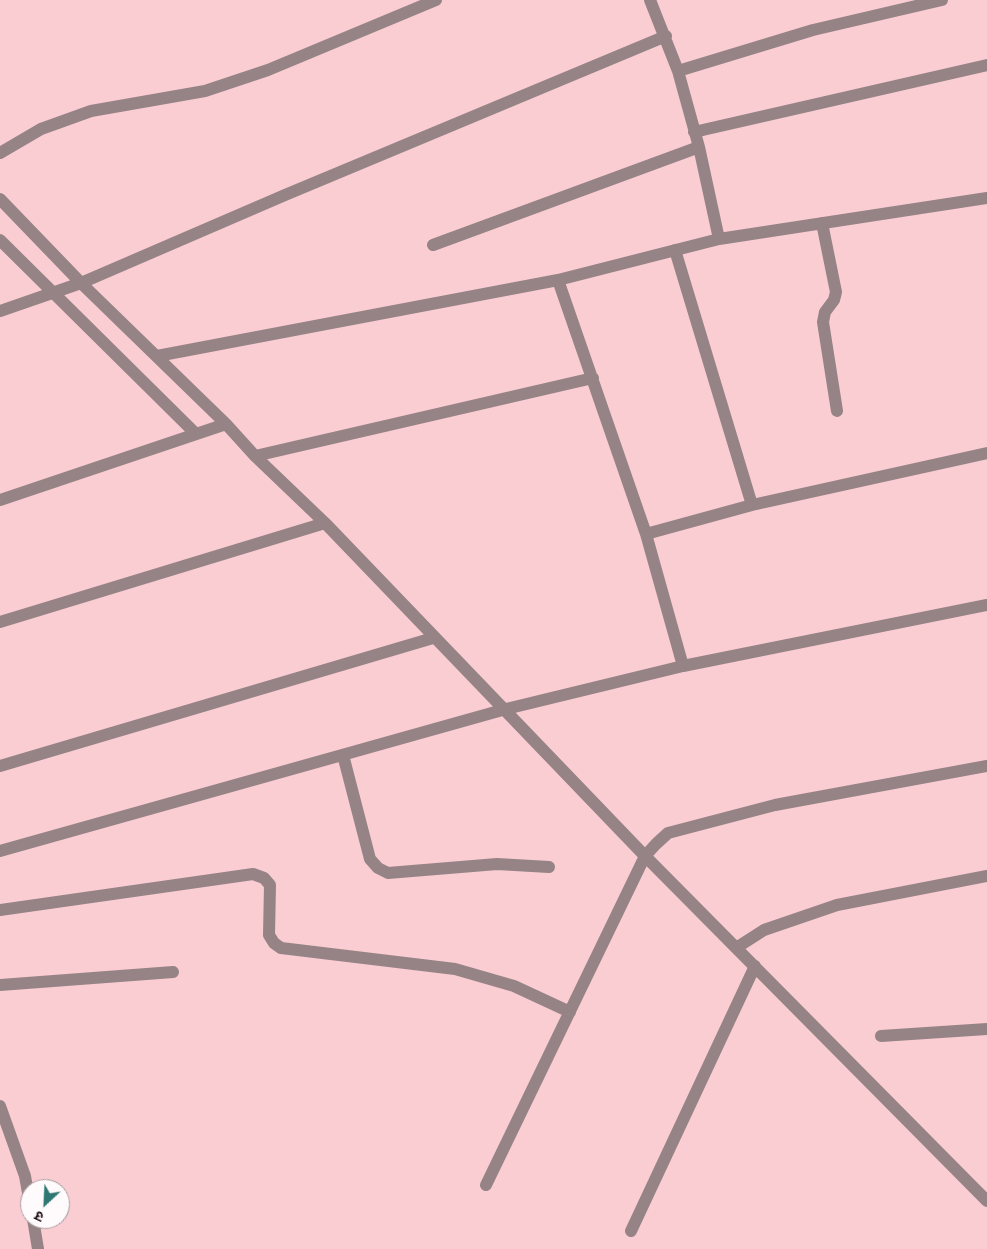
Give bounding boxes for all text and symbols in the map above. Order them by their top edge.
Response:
north arrow [20,1179,70,1229]
text: उ [32,1207,47,1227]

